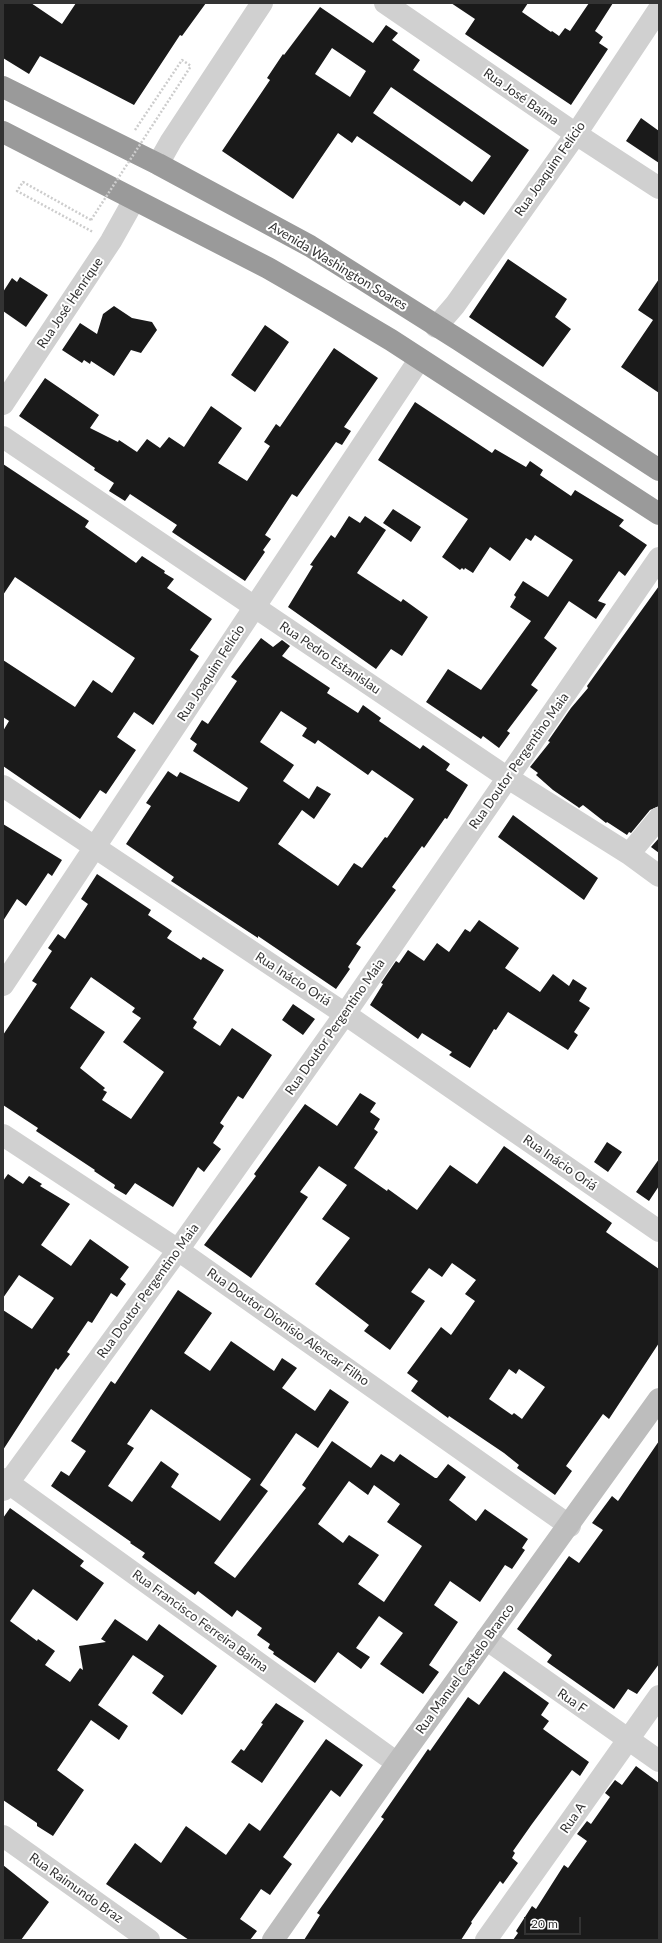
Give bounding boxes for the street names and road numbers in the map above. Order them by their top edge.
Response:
street label: Rua José Baíma [480,65,562,129]
street label: Rua Joaquim Felício [511,119,589,219]
street label: Avenida Washington Soares [266,218,410,314]
street label: Rua José Henrique [34,255,106,351]
street label: Rua Pedro Estanislau [276,618,384,698]
street label: Rua Joaquim Felício [174,622,248,724]
street label: Rua Doutor Pergentino Maia [466,690,572,832]
street label: Rua Inácio Oriá [252,949,334,1009]
street label: Rua Doutor Pergentino Maia [282,956,388,1098]
street label: Rua Inácio Oriá [520,1132,600,1194]
street label: Rua Doutor Pergentino Maia [94,1221,202,1361]
street label: Rua Doutor Dionísio Alencar Filho [204,1265,372,1389]
street label: Rua Francisco Ferreira Baima [129,1566,271,1676]
street label: Rua Manuel Castelo Branco [413,1601,517,1737]
street label: Rua F [554,1685,590,1717]
street label: Rua A [557,1800,589,1836]
street label: Rua Raimundo Braz [26,1850,126,1926]

